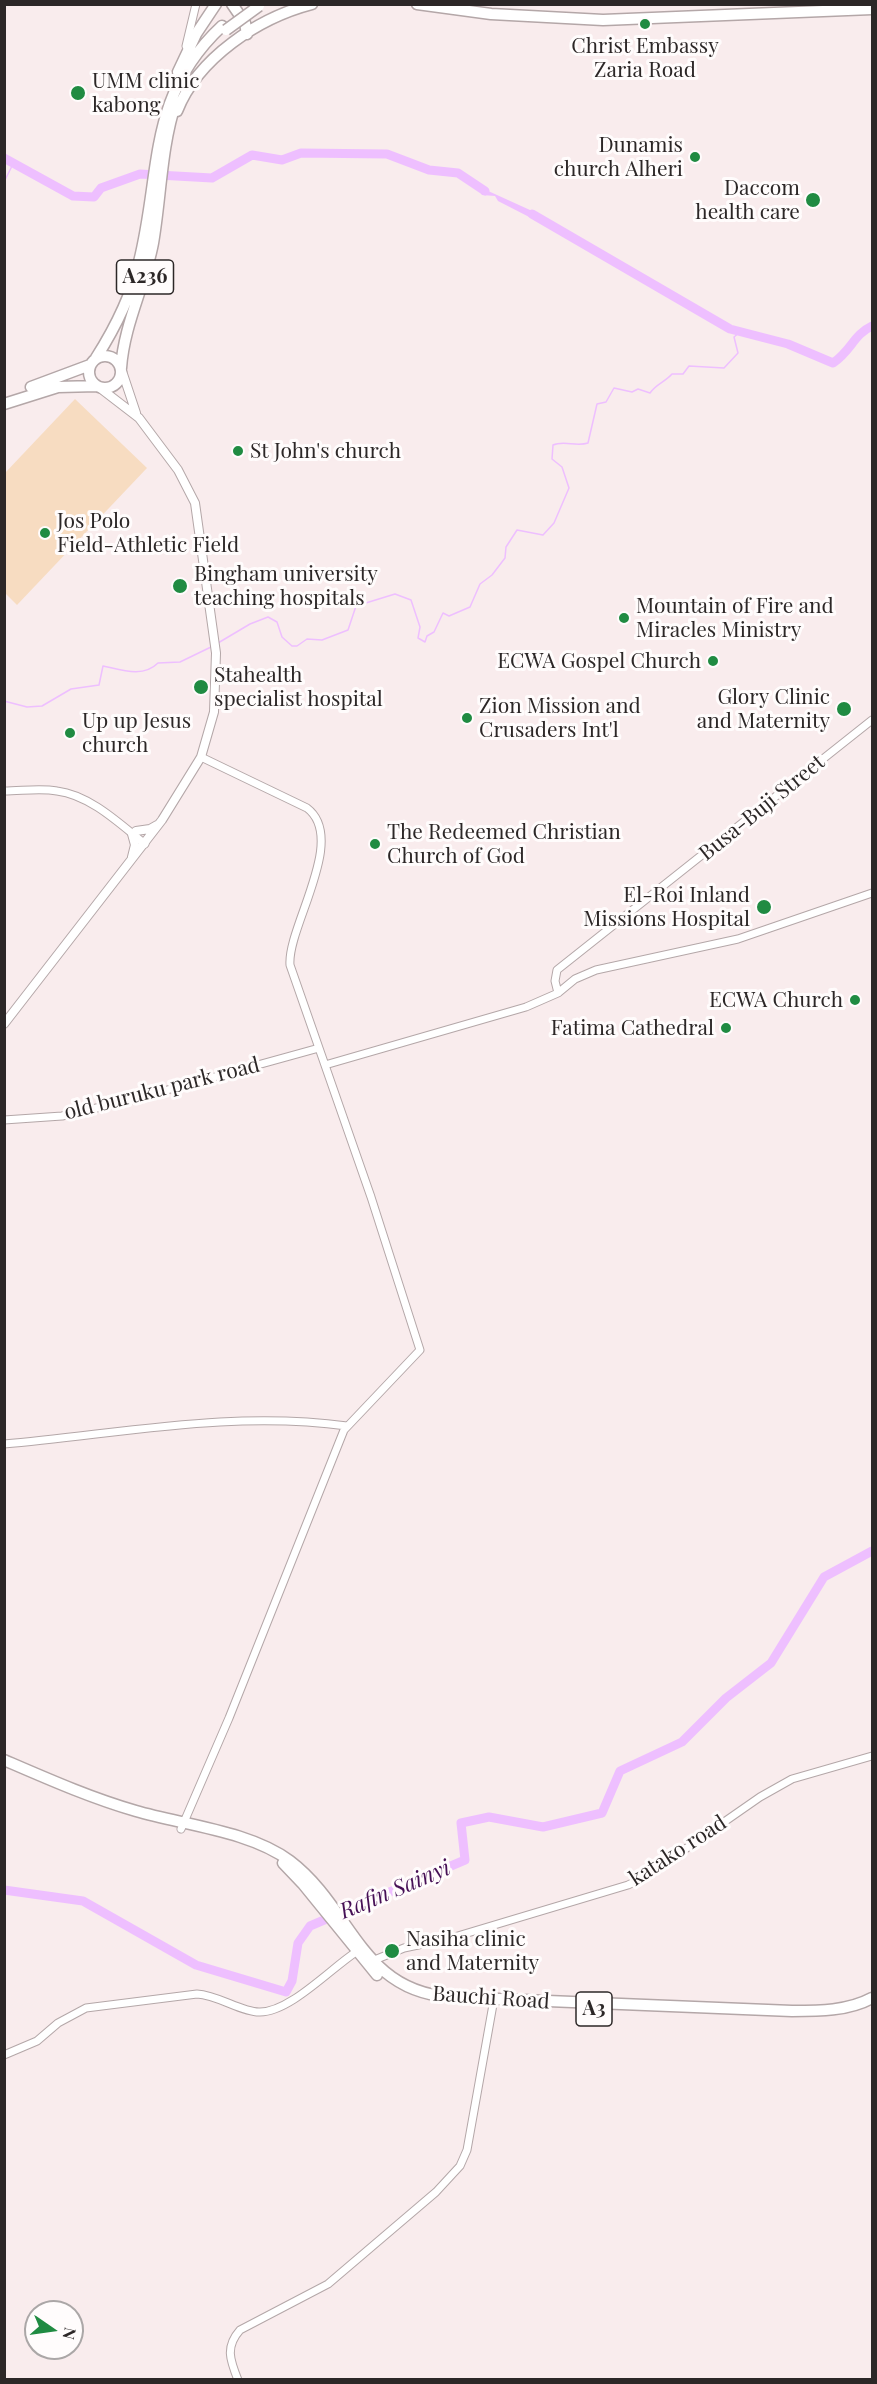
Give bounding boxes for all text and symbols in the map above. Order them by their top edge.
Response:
marker: Christ Embassy Zaria Road [638,17,652,31]
place label: Christ Embassy Zaria Road [571,33,719,83]
place label: UMM clinic kabong [92,68,199,118]
marker: UMM clinic kabong [69,84,87,102]
place label: Dunamis church Alheri [554,132,683,182]
marker: Dunamis church Alheri [688,150,702,164]
place label: Daccom health care [695,175,800,225]
marker: Daccom health care [804,191,822,209]
road number: A236 [116,260,174,294]
place label: St John's church [250,438,401,464]
marker: St John's church [231,444,245,458]
place label: Jos Polo Field-Athletic Field [57,508,239,558]
marker: Jos Polo Field-Athletic Field [38,526,52,540]
place label: Bingham university teaching hospitals [194,561,378,611]
marker: Bingham university teaching hospitals [171,577,189,595]
place label: Mountain of Fire and Miracles Ministry [636,593,834,643]
marker: Mountain of Fire and Miracles Ministry [617,611,631,625]
place label: ECWA Gospel Church [497,648,701,674]
marker: ECWA Gospel Church [706,654,720,668]
place label: Stahealth specialist hospital [214,662,383,712]
marker: Stahealth specialist hospital [192,678,210,696]
place label: Glory Clinic and Maternity [697,684,830,734]
place label: Zion Mission and Crusaders Int'l [479,693,641,743]
marker: Glory Clinic and Maternity [835,700,853,718]
place label: Up up Jesus church [82,708,191,758]
marker: Zion Mission and Crusaders Int'l [460,711,474,725]
marker: Up up Jesus church [63,726,77,740]
street label: Busa-Buji Street [694,750,830,866]
place label: The Redeemed Christian Church of God [387,819,621,869]
marker: The Redeemed Christian Church of God [368,837,382,851]
place label: El-Roi Inland Missions Hospital [583,882,750,932]
marker: El-Roi Inland Missions Hospital [755,898,773,916]
place label: ECWA Church [709,987,843,1013]
marker: ECWA Church [848,993,862,1007]
place label: Fatima Cathedral [551,1015,714,1041]
marker: Fatima Cathedral [719,1021,733,1035]
street label: old buruku park road [62,1053,262,1125]
street label: katako road [625,1810,731,1892]
water label: Rafin Sainyi [336,1855,454,1925]
place label: Nasiha clinic and Maternity [406,1926,539,1976]
marker: Nasiha clinic and Maternity [383,1942,401,1960]
street label: Bauchi Road [432,1981,550,2015]
road number: A3 [576,1992,612,2026]
north arrow [24,2300,84,2360]
text: N [59,2326,82,2342]

